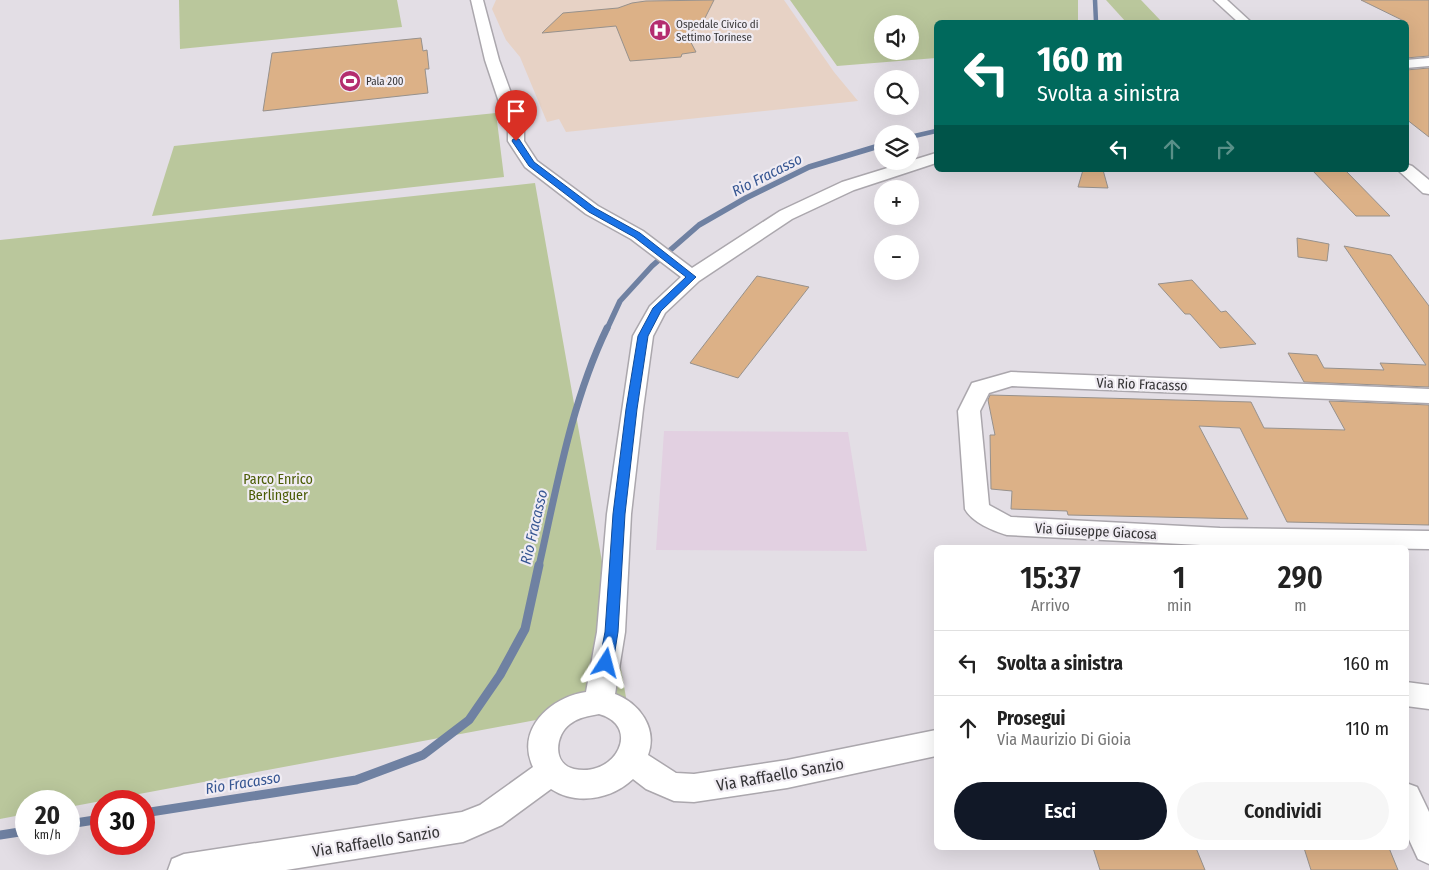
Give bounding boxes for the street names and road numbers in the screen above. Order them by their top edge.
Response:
street label: Via Rio Fracasso [1096,374,1188,395]
street label: Via Giuseppe Giacosa [1035,520,1157,543]
street label: Via Raffaello Sanzio [715,754,845,795]
street label: Via Raffaello Sanzio [311,822,441,861]

